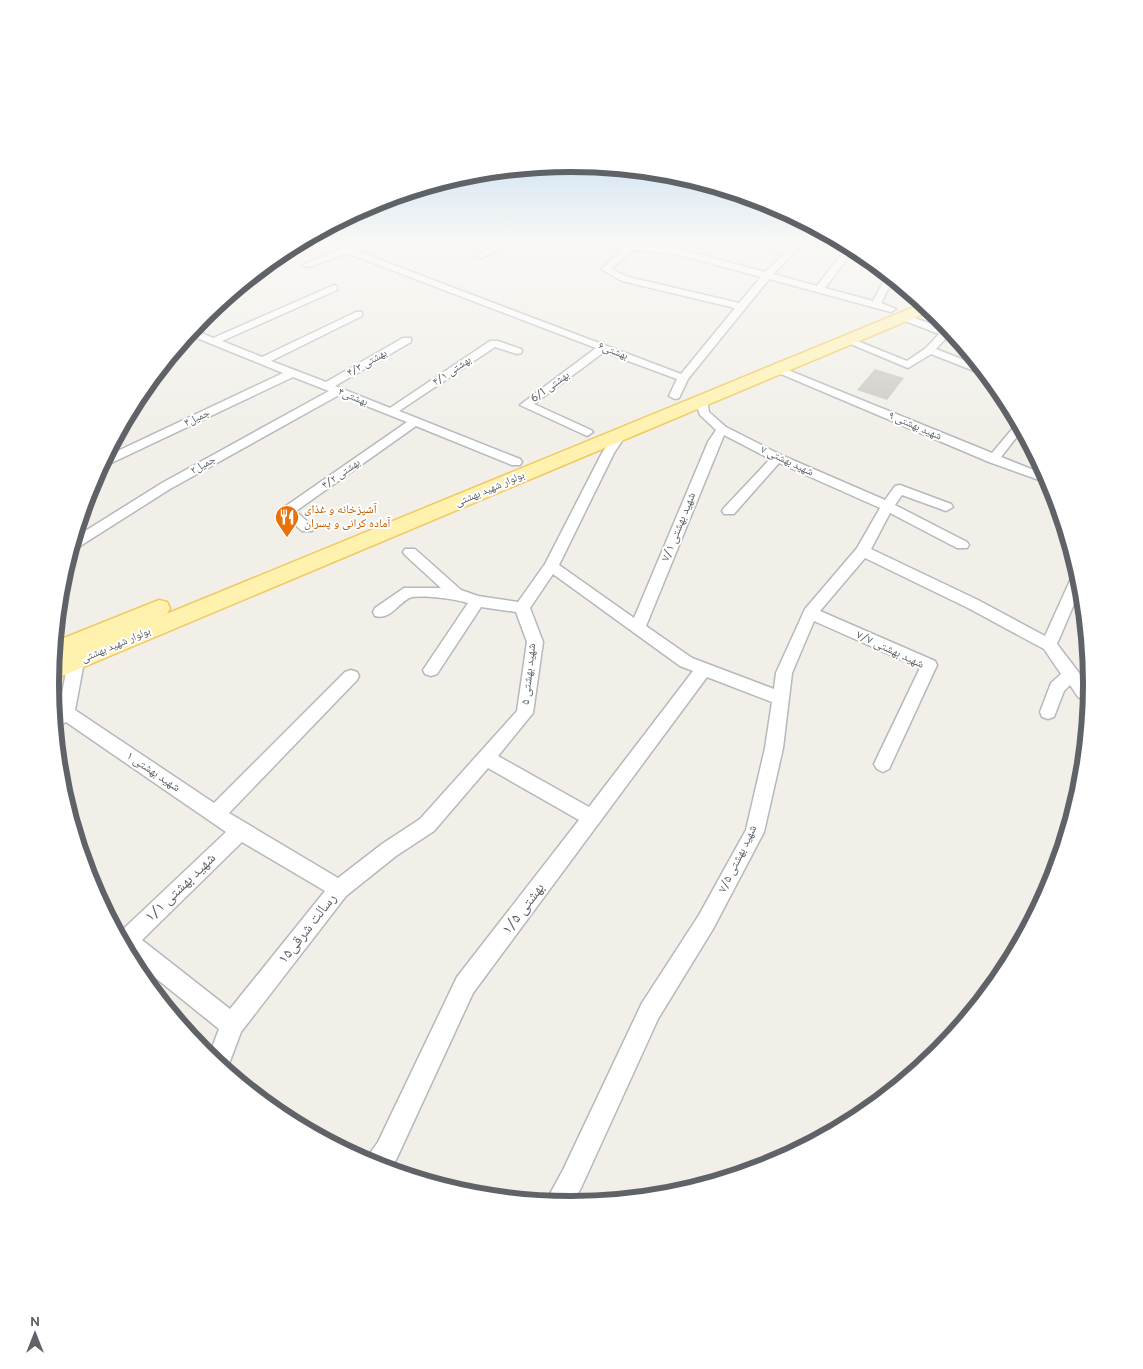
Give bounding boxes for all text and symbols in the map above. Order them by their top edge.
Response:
street label: بهشتی۶ [596,339,630,363]
street label: بهشتی ۴/۳ [344,346,390,380]
street label: بهشتی ۴/۱ [430,353,474,389]
street label: بهشتی 6/1 [528,368,572,406]
street label: بهشتی۴ [336,385,370,409]
street label: جمیل۴ [182,406,212,430]
street label: شهید بهشتی ۹ [886,408,944,444]
street label: شهید بهشتی ۷ [758,443,816,479]
street label: جمیل۲ [188,452,218,478]
street label: بهشتی ۴/۲ [319,456,363,492]
street label: بولوار شهید بهشتی [453,468,527,510]
street label: شهید بهشتی ۷/۱ [658,490,700,564]
place label: آشپزخانه و غذای آماده کرانی و پسران [304,502,391,532]
restaurant icon: آشپزخانه و غذای آماده کرانی و پسران [274,504,300,538]
street label: بولوار شهید بهشتی [79,624,153,666]
street label: شهید بهشتی ۷/۷ [853,627,927,673]
street label: شهید بهشتی ۵ [518,642,540,706]
street label: شهید بهشتی ۱ [123,748,183,796]
street label: شهید بهشتی ۷/۵ [715,823,761,895]
street label: شهید بهشتی ۱/۱ [142,849,221,927]
street label: بهشتی ۱/۵ [498,879,550,939]
street label: رسالت شرقی۱۵ [275,890,342,968]
north arrow [10,1309,60,1359]
text: N [30,1314,40,1331]

